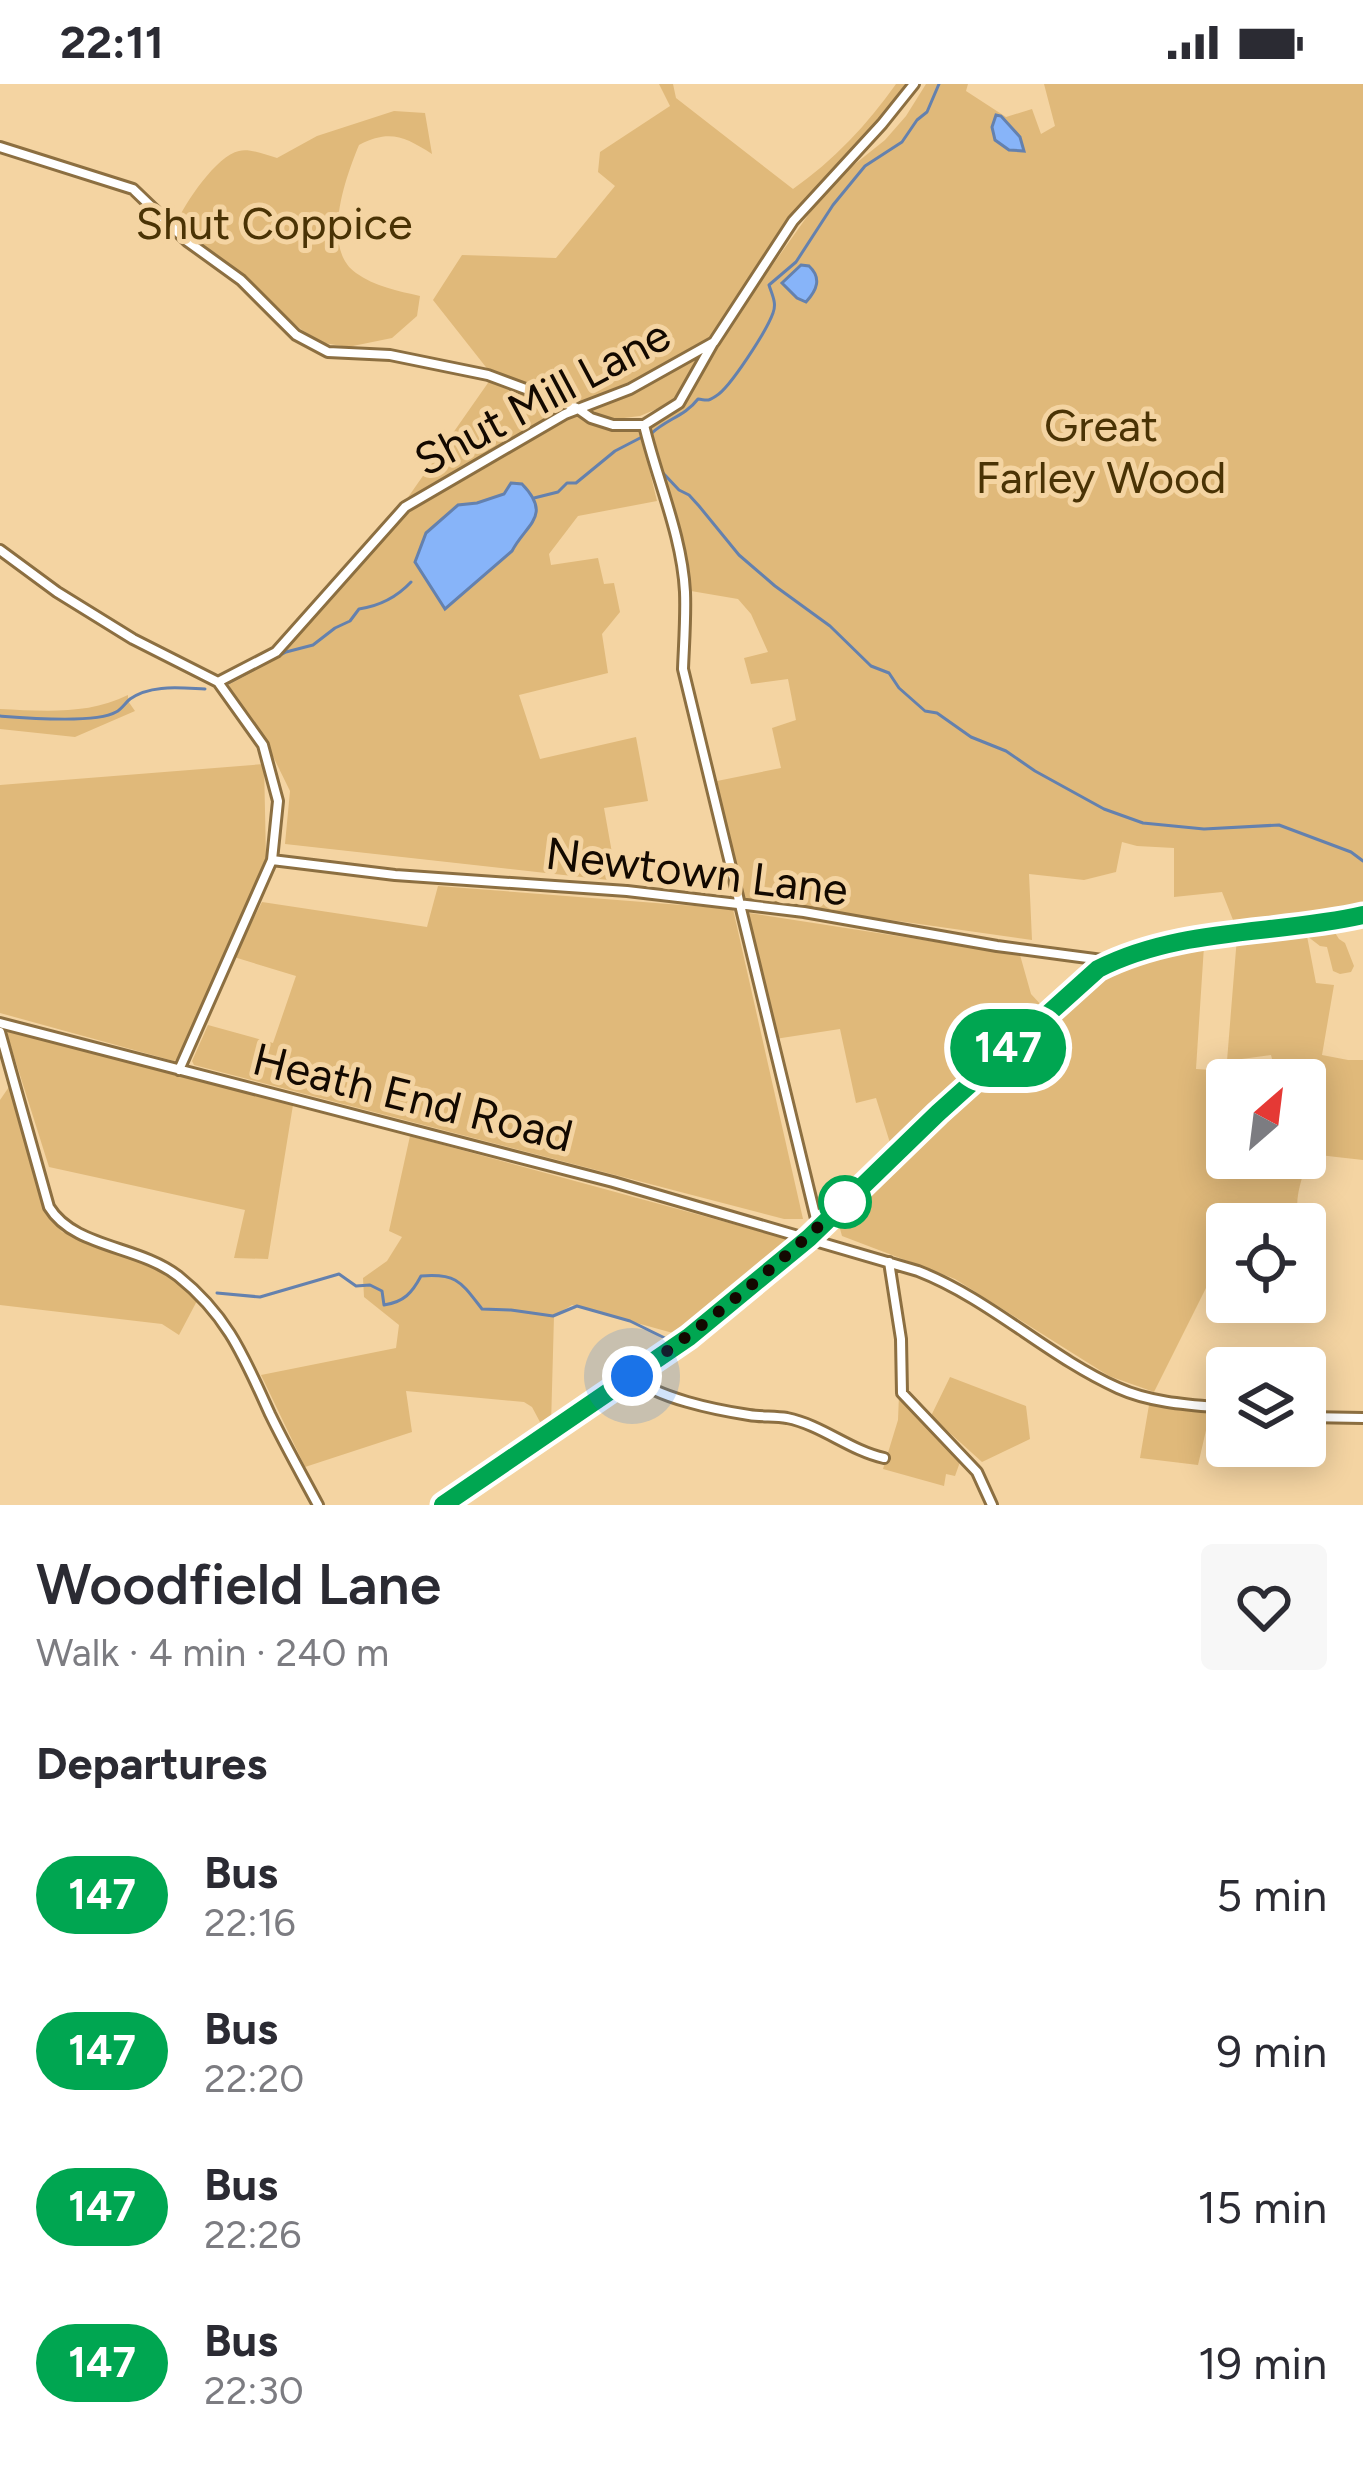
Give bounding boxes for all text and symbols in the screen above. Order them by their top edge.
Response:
text: 22:11 [60,15,164,69]
park label: Shut Coppice [135,196,413,250]
street label: Shut Mill Lane [405,307,679,487]
park label: Great Farley Wood [976,398,1226,504]
street label: Newtown Lane [543,826,851,916]
line badge: 147 [939,1009,1077,1087]
text: 147 [974,1022,1042,1073]
street label: Heath End Road [248,1031,578,1163]
north arrow [1206,1059,1326,1179]
map controls [1206,1059,1326,1467]
unlabelled marker [820,1177,870,1227]
button: locate [1206,1203,1326,1323]
your location [602,1346,662,1406]
button: layers [1206,1347,1326,1467]
button: heart [1201,1544,1327,1670]
text: Woodfield Lane [36,1550,441,1618]
text: Walk · 4 min · 240 m [36,1629,389,1676]
text: Departures [36,1736,267,1790]
text: Bus [204,1845,278,1899]
text: 5 min [1216,1868,1327,1922]
text: 147 [68,1869,136,1920]
text: 22:16 [204,1899,296,1946]
text: Bus [204,2001,278,2055]
text: 9 min [1217,2024,1327,2078]
text: 147 [68,2025,136,2076]
text: 22:20 [204,2055,304,2102]
text: Bus [204,2157,278,2211]
text: 15 min [1198,2180,1327,2234]
text: 147 [68,2181,136,2232]
text: 22:26 [204,2211,301,2258]
text: Bus [204,2313,278,2367]
text: 19 min [1198,2336,1327,2390]
text: 147 [68,2337,136,2388]
text: 22:30 [204,2367,304,2414]

